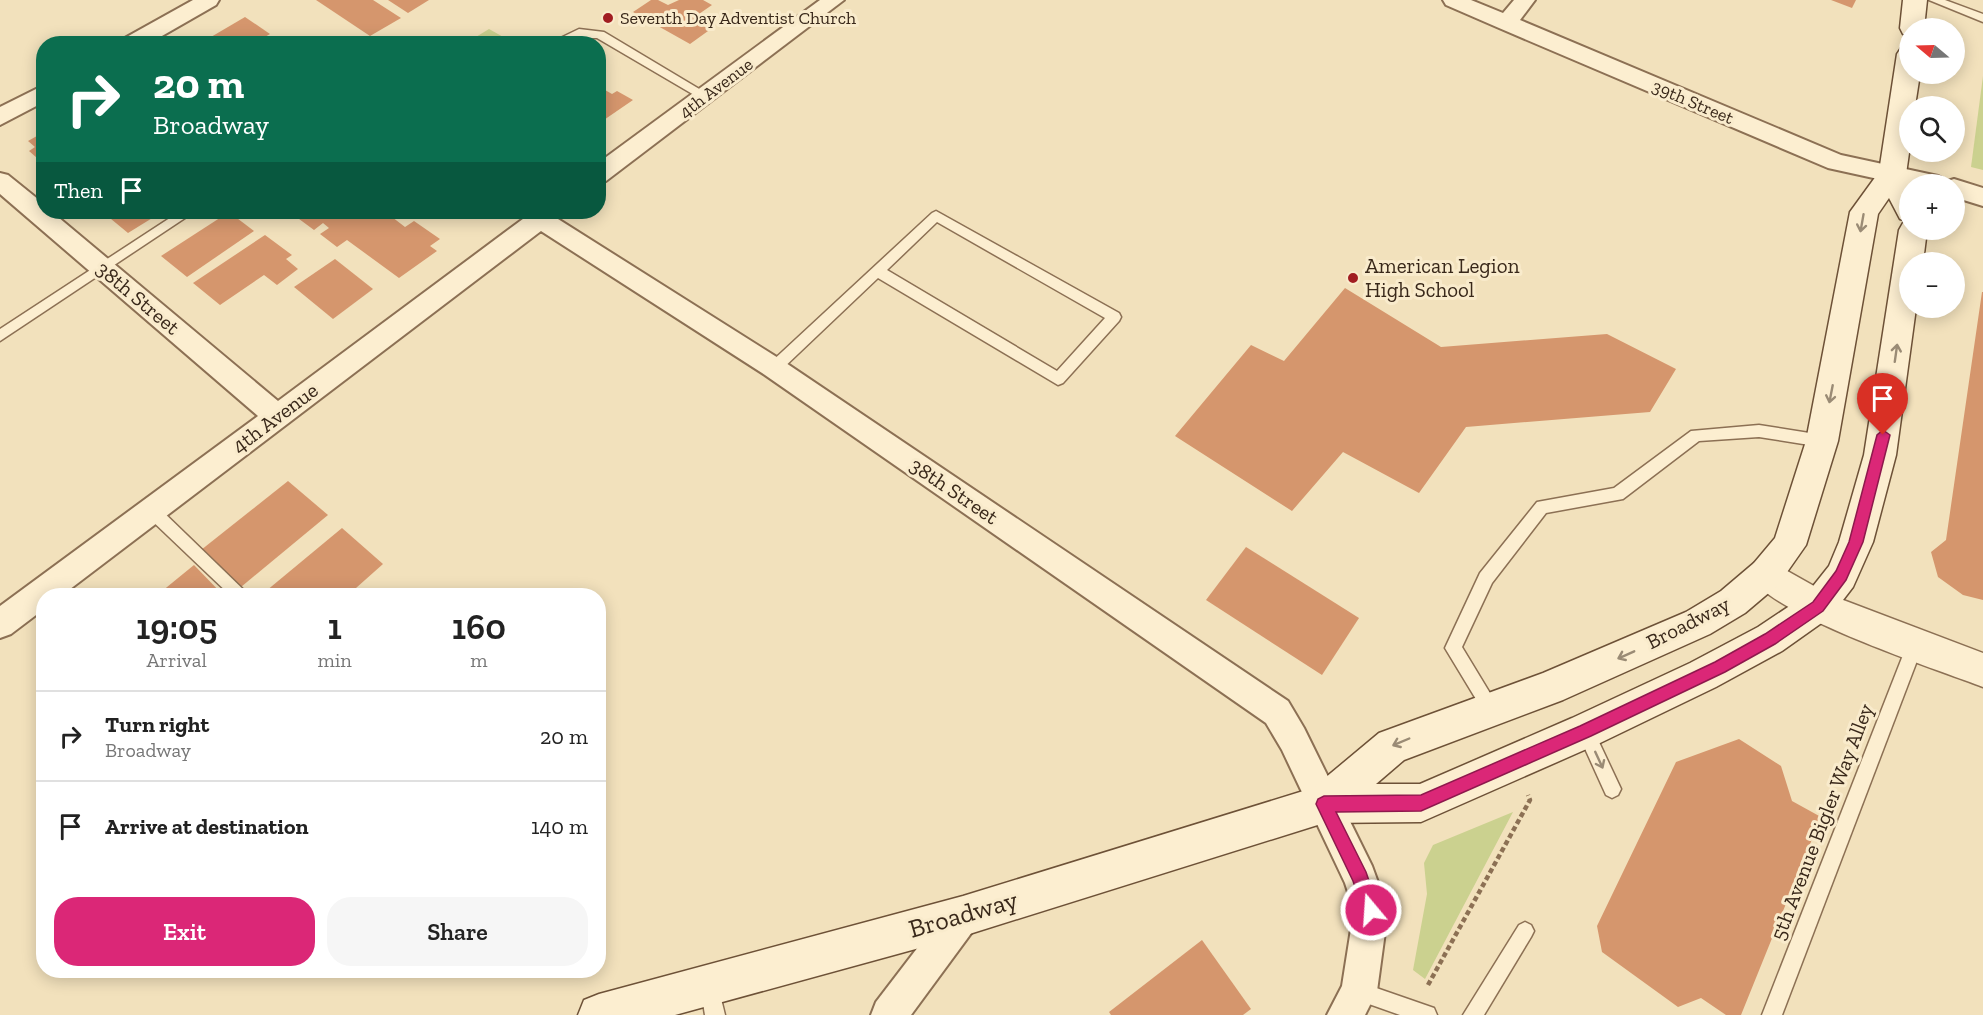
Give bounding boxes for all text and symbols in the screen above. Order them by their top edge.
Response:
place label: Seventh Day Adventist Church [620,7,856,29]
marker: Seventh Day Adventist Church [601,11,615,25]
north arrow [1899,18,1965,84]
map controls [1899,18,1965,318]
street label: 4th Avenue [675,53,757,123]
text: 20 m [153,58,244,109]
icon: right [54,60,132,138]
street label: 39th Street [1649,75,1737,129]
button: search [1899,96,1965,162]
text: Broadway [153,109,269,141]
icon: arrive [115,174,148,207]
button: + [1899,174,1965,240]
text: Then [54,177,103,204]
one-way arrow [1856,213,1867,232]
button: − [1899,252,1965,318]
place label: American Legion High School [1365,253,1519,302]
street label: 38th Street [92,256,185,340]
marker: American Legion High School [1346,271,1360,285]
one-way arrow [1891,344,1902,364]
pin [1857,373,1908,435]
street label: 4th Avenue [227,377,323,458]
icon: arrive [1866,382,1899,415]
one-way arrow [1825,384,1836,404]
street label: 38th Street [905,452,1003,529]
street label: Broadway [1642,591,1734,654]
text: 19:05 [136,605,217,648]
text: 1 [327,605,342,648]
text: 160 [452,605,506,648]
text: Arrival [147,648,207,672]
text: min [317,648,352,672]
text: m [470,648,488,672]
one-way arrow [1617,650,1635,661]
street label: 5th Avenue Bigler Way Alley [1765,700,1878,944]
text: Turn right [105,711,209,738]
icon: right [54,720,87,753]
text: 20 m [540,723,588,750]
one-way arrow [1392,737,1410,748]
text: Broadway [105,738,191,762]
one-way arrow [1593,751,1605,769]
icon: arrive [54,810,87,843]
text: Arrive at destination [105,813,308,840]
text: 140 m [531,813,588,840]
position arrow [1339,878,1403,942]
street label: Broadway [905,883,1022,945]
button: Exit [54,897,315,966]
button: Share [327,897,588,966]

